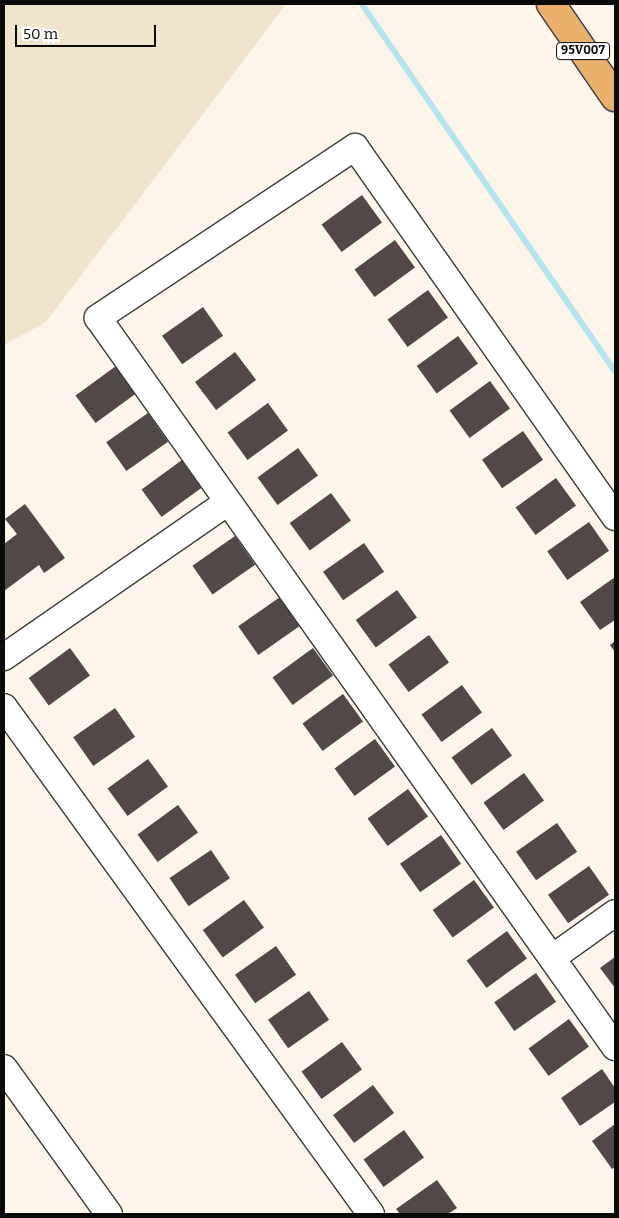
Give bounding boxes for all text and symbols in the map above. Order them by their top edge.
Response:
scale bar [18,15,159,47]
text: 50 m [23,25,58,43]
road number: 95V007 [556,41,610,60]

